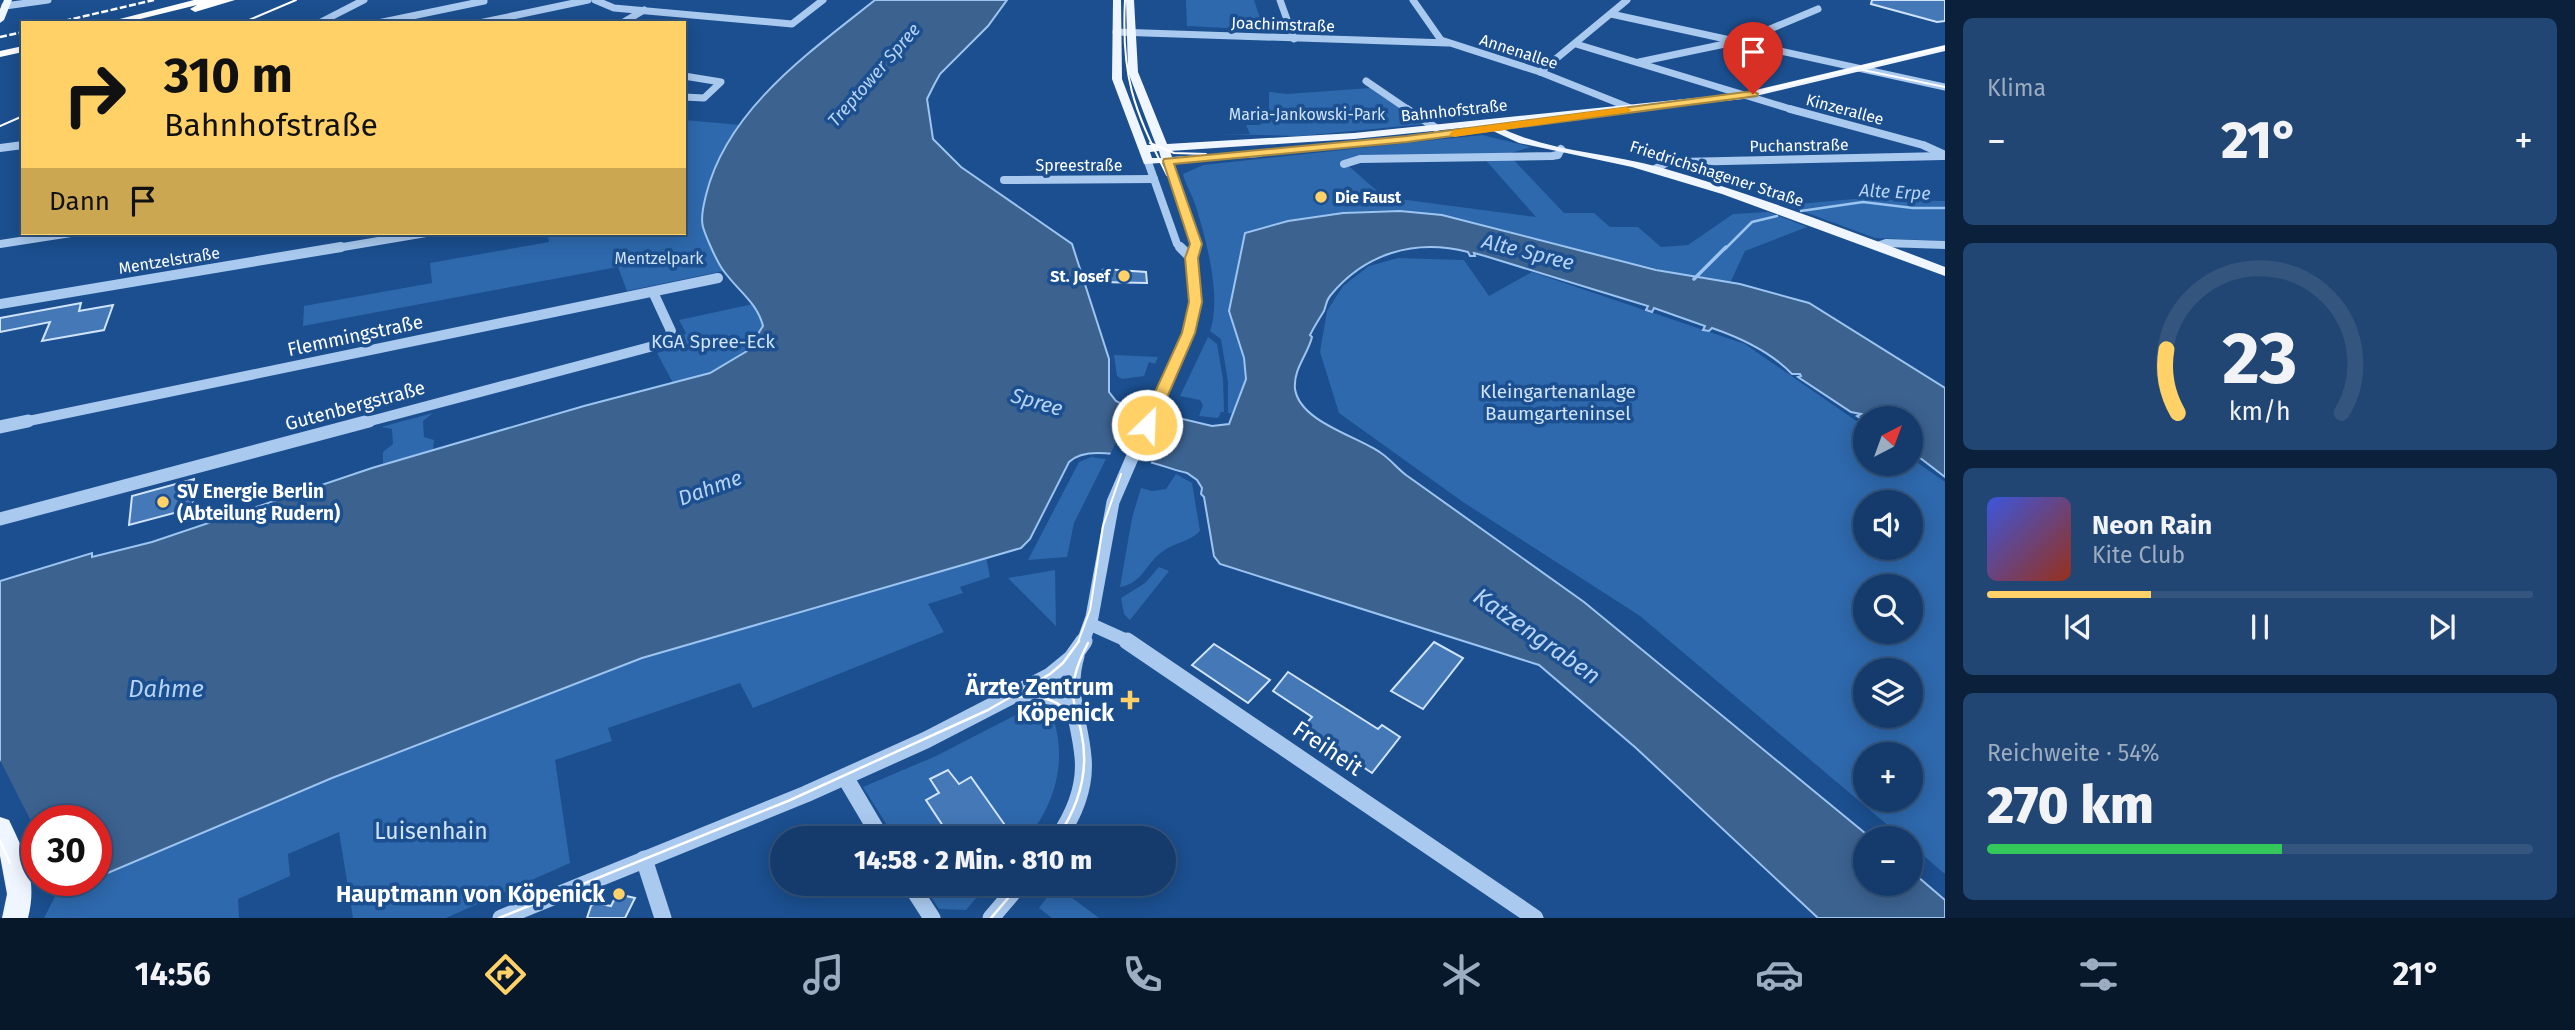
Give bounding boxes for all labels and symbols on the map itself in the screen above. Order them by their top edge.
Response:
street label: Joachimstraße [1231,13,1335,36]
water label: Treptower Spree [823,19,925,131]
pin [1723,22,1783,94]
street label: Annenallee [1477,30,1560,73]
street label: Kinzerallee [1804,90,1886,129]
street label: Bahnhofstraße [1400,95,1508,126]
park label: Maria-Jankowski-Park [1229,105,1386,124]
street label: Puchanstraße [1749,135,1849,156]
street label: Friedrichshagener Straße [1628,136,1806,211]
street label: Spreestraße [1035,156,1123,175]
water label: Alte Erpe [1858,179,1931,205]
place label: Die Faust [1335,188,1402,207]
marker: Die Faust [1313,189,1329,205]
water label: Alte Spree [1478,228,1577,276]
street label: Mentzelstraße [117,243,221,278]
park label: Mentzelpark [614,249,704,268]
place label: St. Josef [1050,267,1111,286]
marker: St. Josef [1116,268,1132,284]
street label: Flemmingstraße [285,310,425,361]
park label: KGA Spree-Eck [651,330,775,353]
street label: Gutenbergstraße [283,376,428,435]
park label: Kleingartenanlage Baumgarteninsel [1480,380,1636,425]
water label: Spree [1007,382,1066,422]
position arrow [1110,388,1184,462]
north arrow [1853,406,1923,476]
water label: Dahme [674,464,746,512]
place label: SV Energie Berlin (Abteilung Rudern) [177,480,340,525]
marker: SV Energie Berlin (Abteilung Rudern) [155,494,171,510]
water label: Katzengraben [1468,582,1606,690]
place label: Ärzte Zentrum Köpenick [965,673,1114,727]
water label: Dahme [128,675,204,703]
marker: Ärzte Zentrum Köpenick [1120,690,1140,710]
street label: Freiheit [1288,714,1369,782]
speed limit sign: 30 [21,805,112,896]
park label: Luisenhain [374,817,488,845]
place label: Hauptmann von Köpenick [336,880,605,908]
marker: Hauptmann von Köpenick [611,886,627,902]

